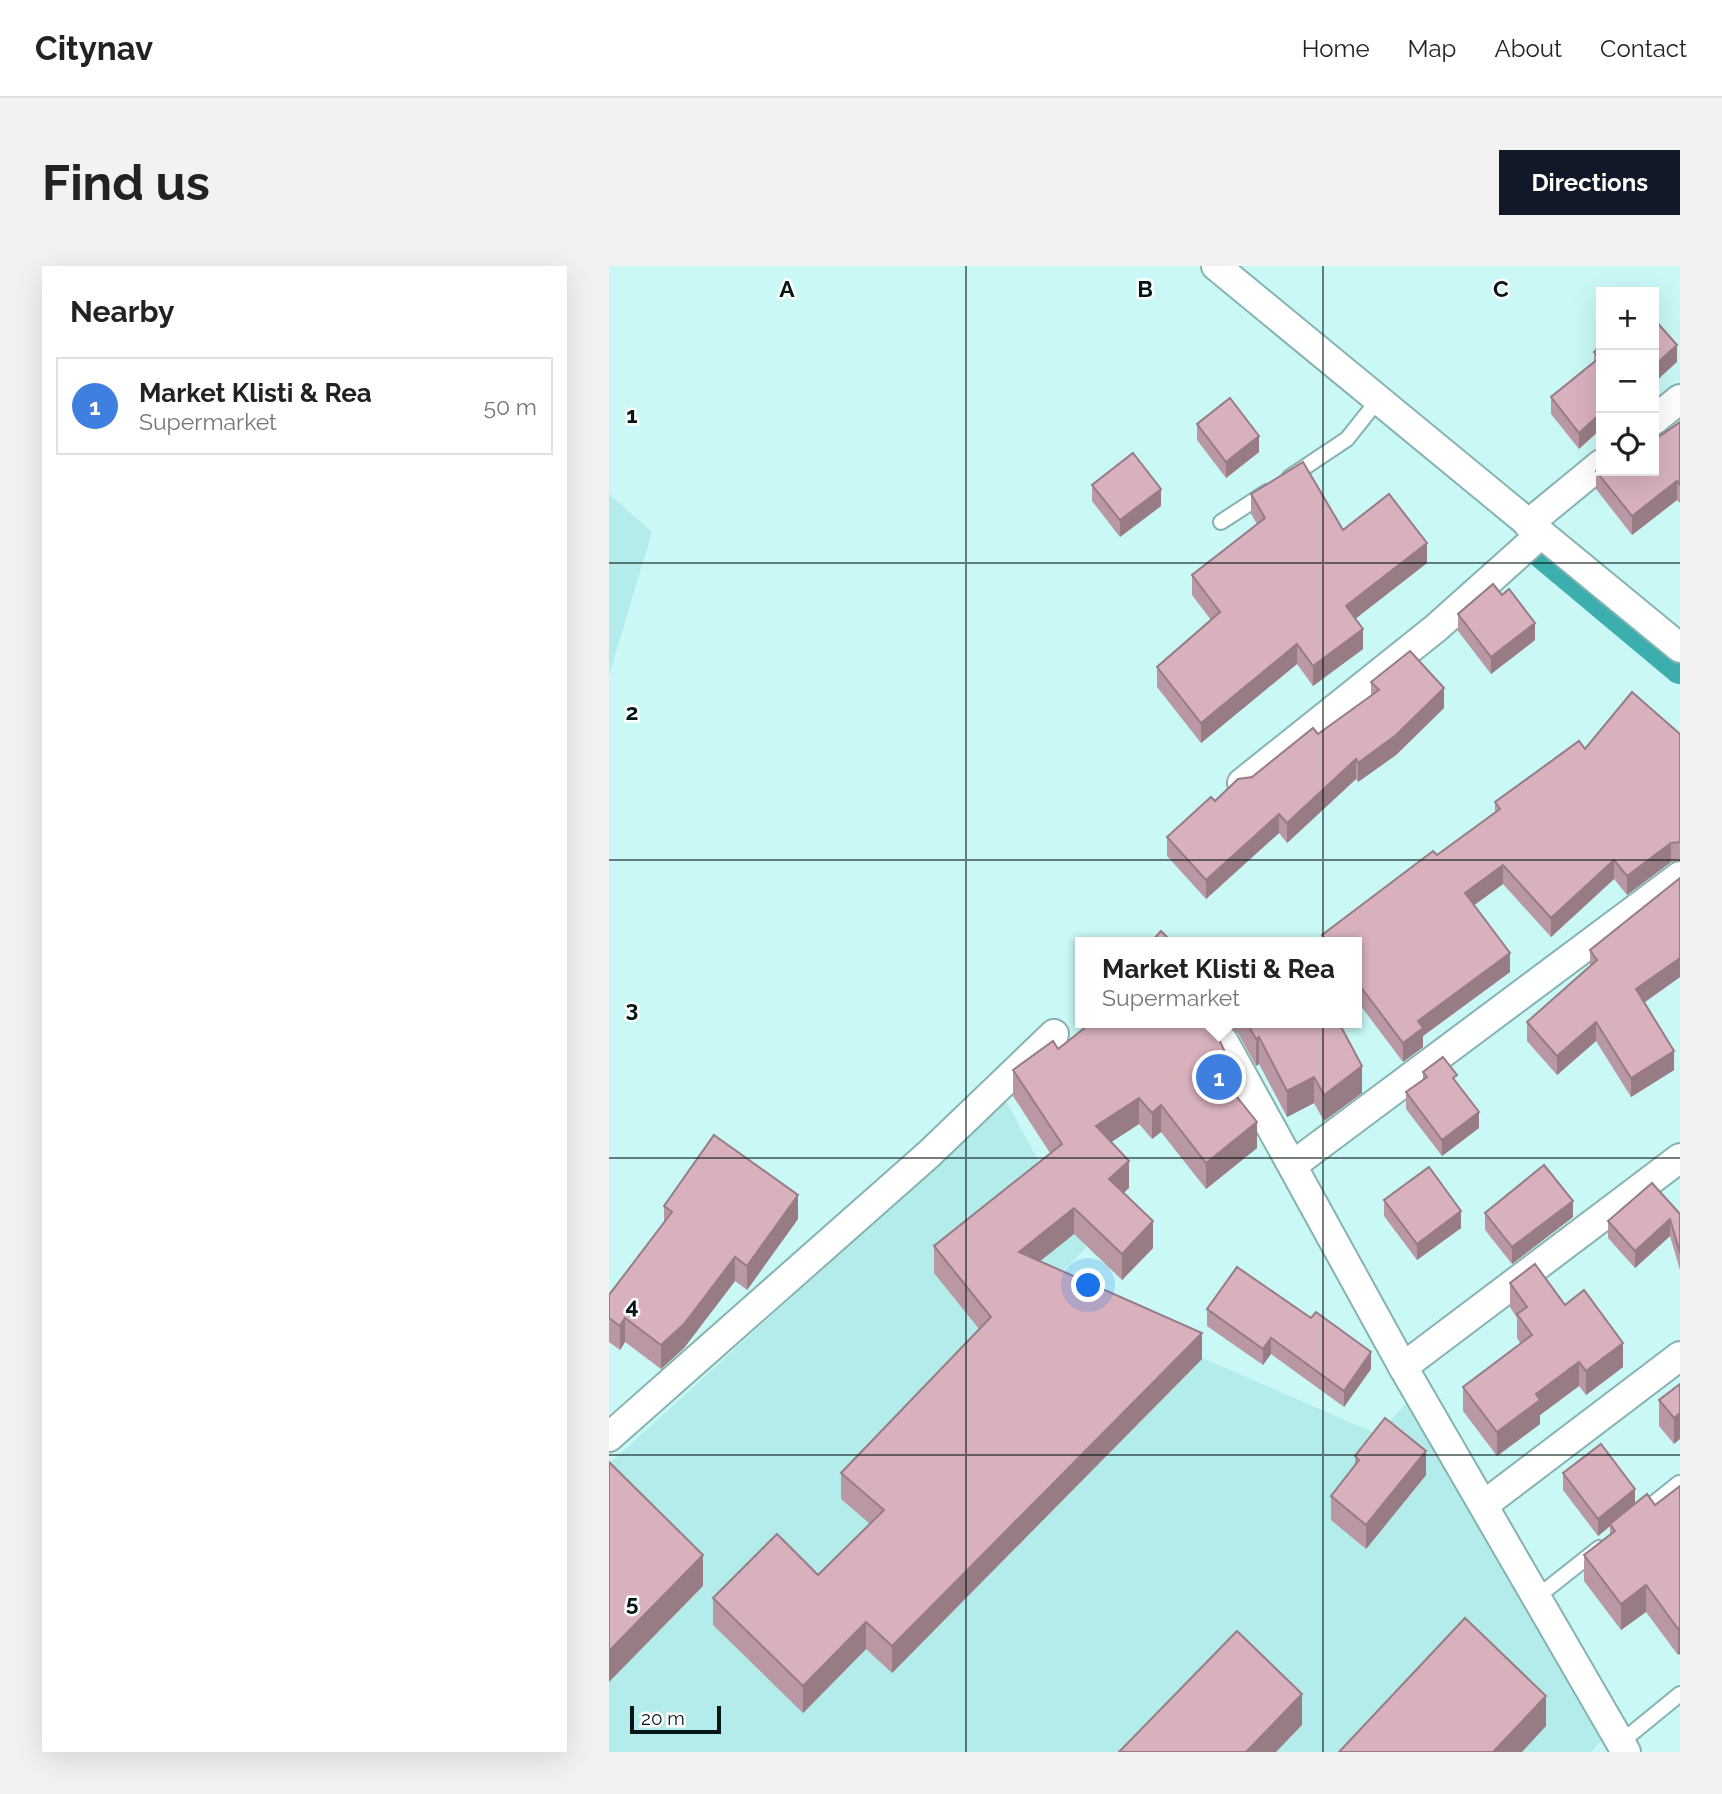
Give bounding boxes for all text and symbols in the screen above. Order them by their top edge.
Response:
text: Citynav [35,29,153,68]
text: Home [1302,34,1370,63]
text: Map [1408,34,1456,63]
text: About [1494,34,1562,63]
text: Contact [1600,34,1687,63]
button: Directions [1499,150,1680,215]
text: Find us [42,154,210,211]
text: A [779,275,795,302]
text: B [1137,275,1153,302]
text: C [1493,275,1509,302]
map controls [1596,287,1659,476]
button: + [1596,287,1659,350]
text: Nearby [70,294,174,329]
button: − [1596,350,1659,413]
text: Market Klisti & Rea [139,378,372,408]
text: 1 [89,393,101,420]
text: 50 m [483,393,537,420]
text: 1 [626,401,638,428]
text: Supermarket [139,408,277,435]
button: locate [1596,413,1659,476]
text: 2 [626,698,638,725]
popup [1075,937,1362,1028]
text: Market Klisti & Rea [1102,954,1335,984]
text: Supermarket [1102,984,1240,1011]
text: 3 [626,995,638,1022]
pin: 1 [1196,1051,1242,1103]
your location [1071,1268,1105,1302]
text: 4 [625,1292,639,1319]
text: 5 [626,1589,639,1616]
scale bar [630,1703,721,1735]
text: 20 m [641,1707,685,1729]

